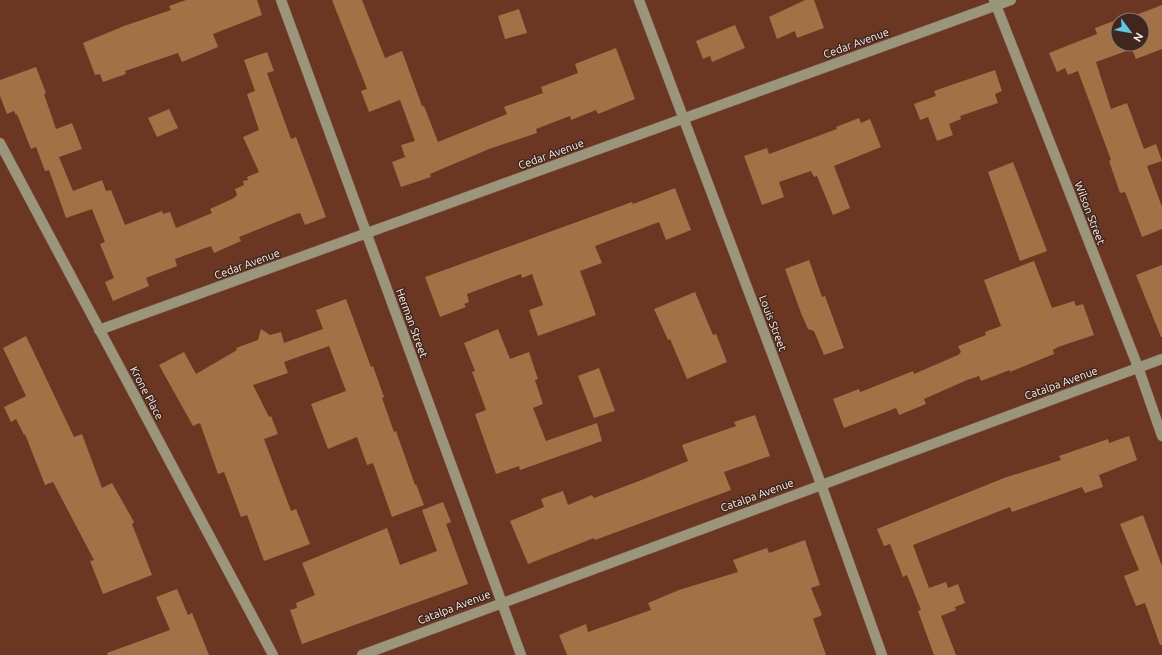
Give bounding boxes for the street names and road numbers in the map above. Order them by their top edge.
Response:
street label: Cedar Avenue [822,26,890,60]
street label: Cedar Avenue [517,137,585,171]
street label: Wilson Street [1072,180,1108,247]
street label: Cedar Avenue [213,247,281,281]
street label: Herman Street [394,287,430,360]
street label: Louis Street [757,293,789,353]
street label: Krone Place [128,364,166,422]
street label: Catalpa Avenue [1023,364,1099,402]
street label: Catalpa Avenue [719,476,795,514]
street label: Catalpa Avenue [416,588,492,626]

